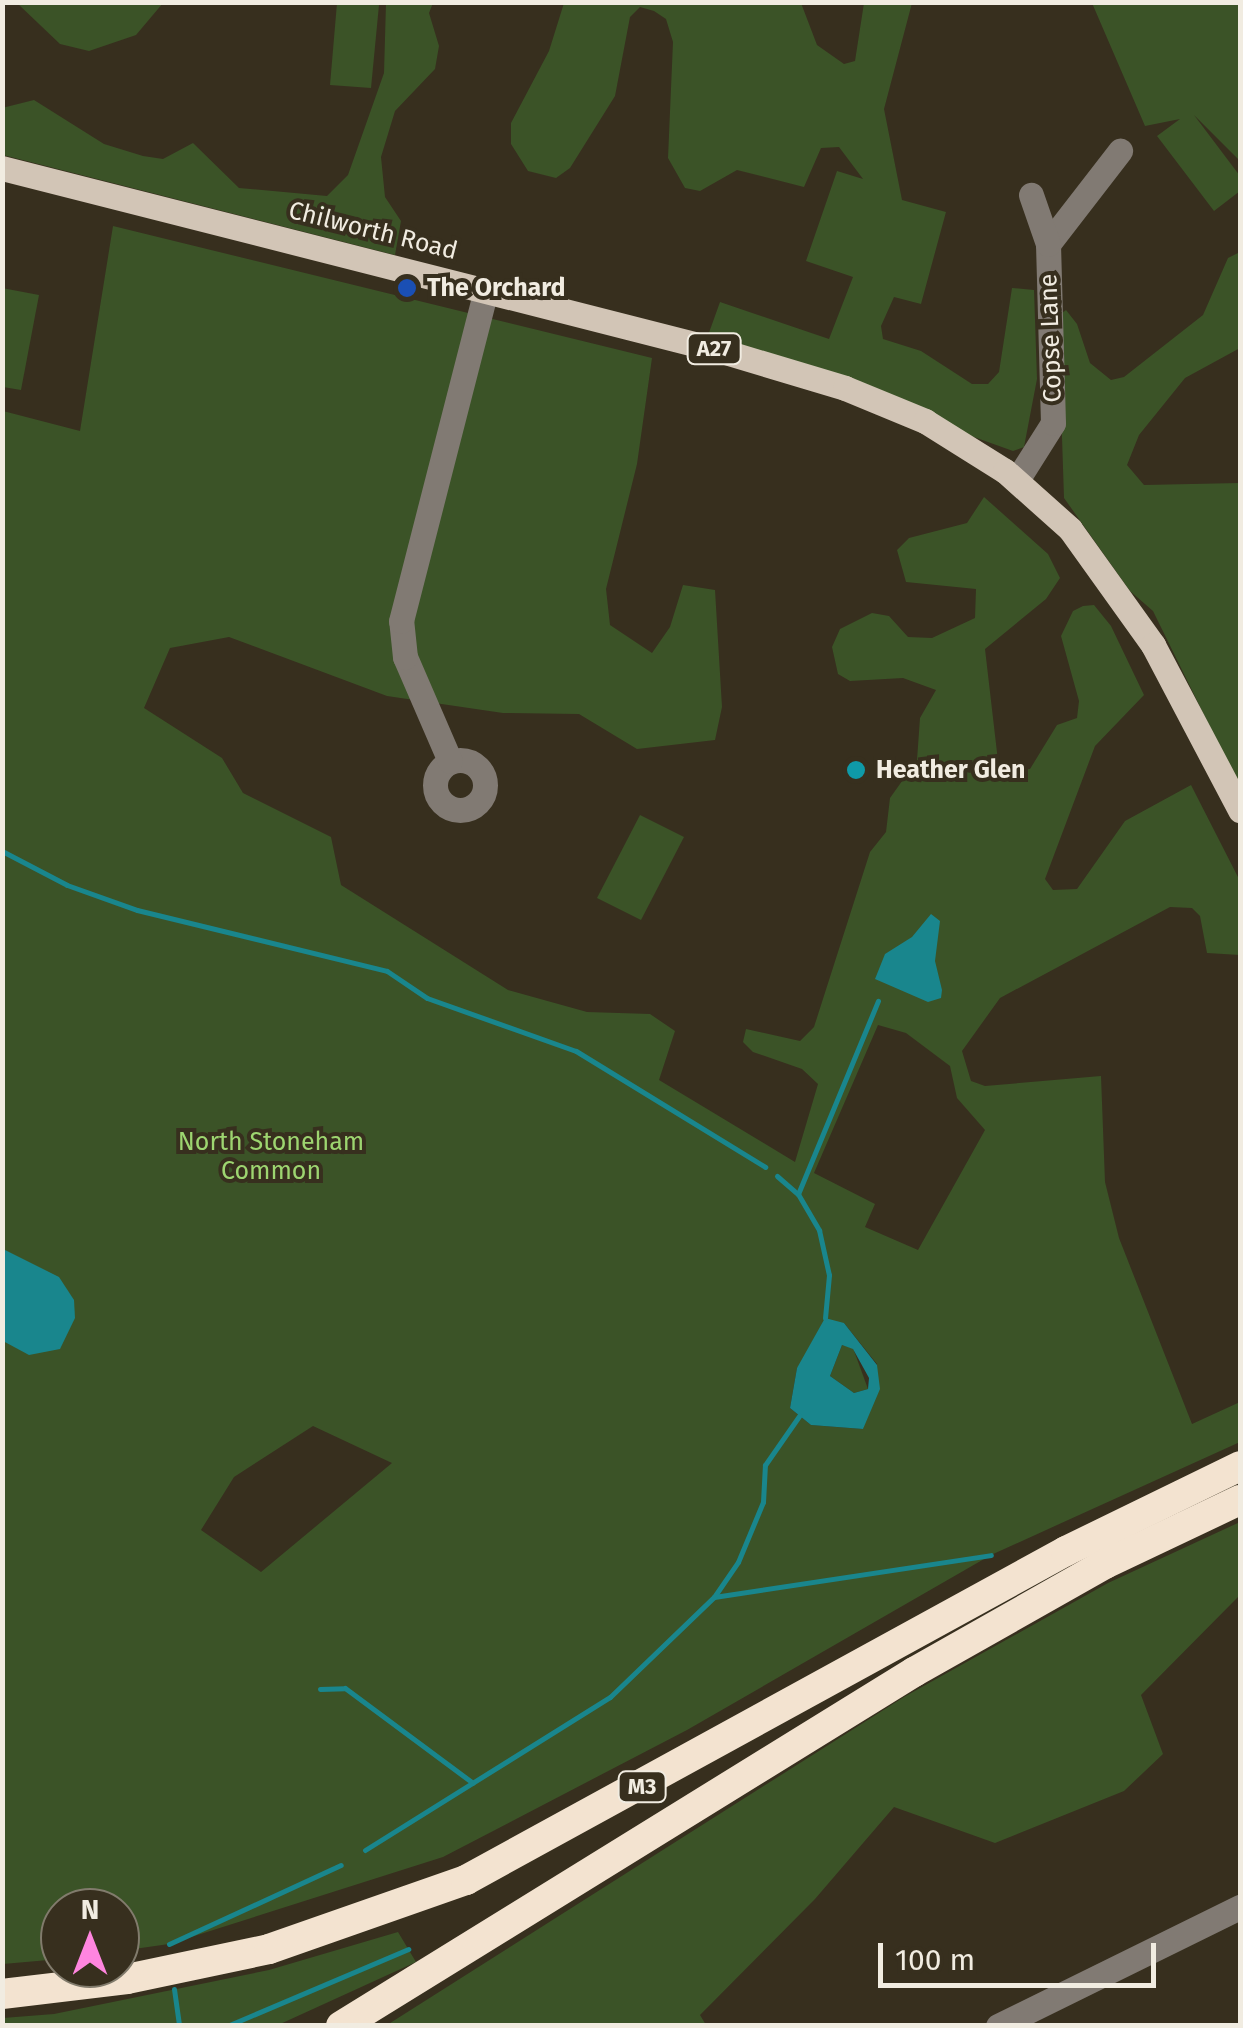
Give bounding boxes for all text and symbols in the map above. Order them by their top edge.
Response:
street label: Chilworth Road [285,196,461,266]
place label: The Orchard [427,273,566,303]
street label: Copse Lane [1034,273,1068,403]
marker: The Orchard [396,277,418,299]
road number: A27 [686,332,742,366]
place label: Heather Glen [876,755,1025,785]
marker: Heather Glen [845,759,867,781]
park label: North Stoneham Common [178,1128,364,1187]
road number: M3 [617,1770,667,1804]
north arrow [40,1888,140,1988]
text: N [81,1893,99,1926]
scale bar [883,1923,1160,1985]
text: 100 m [895,1942,975,1978]

